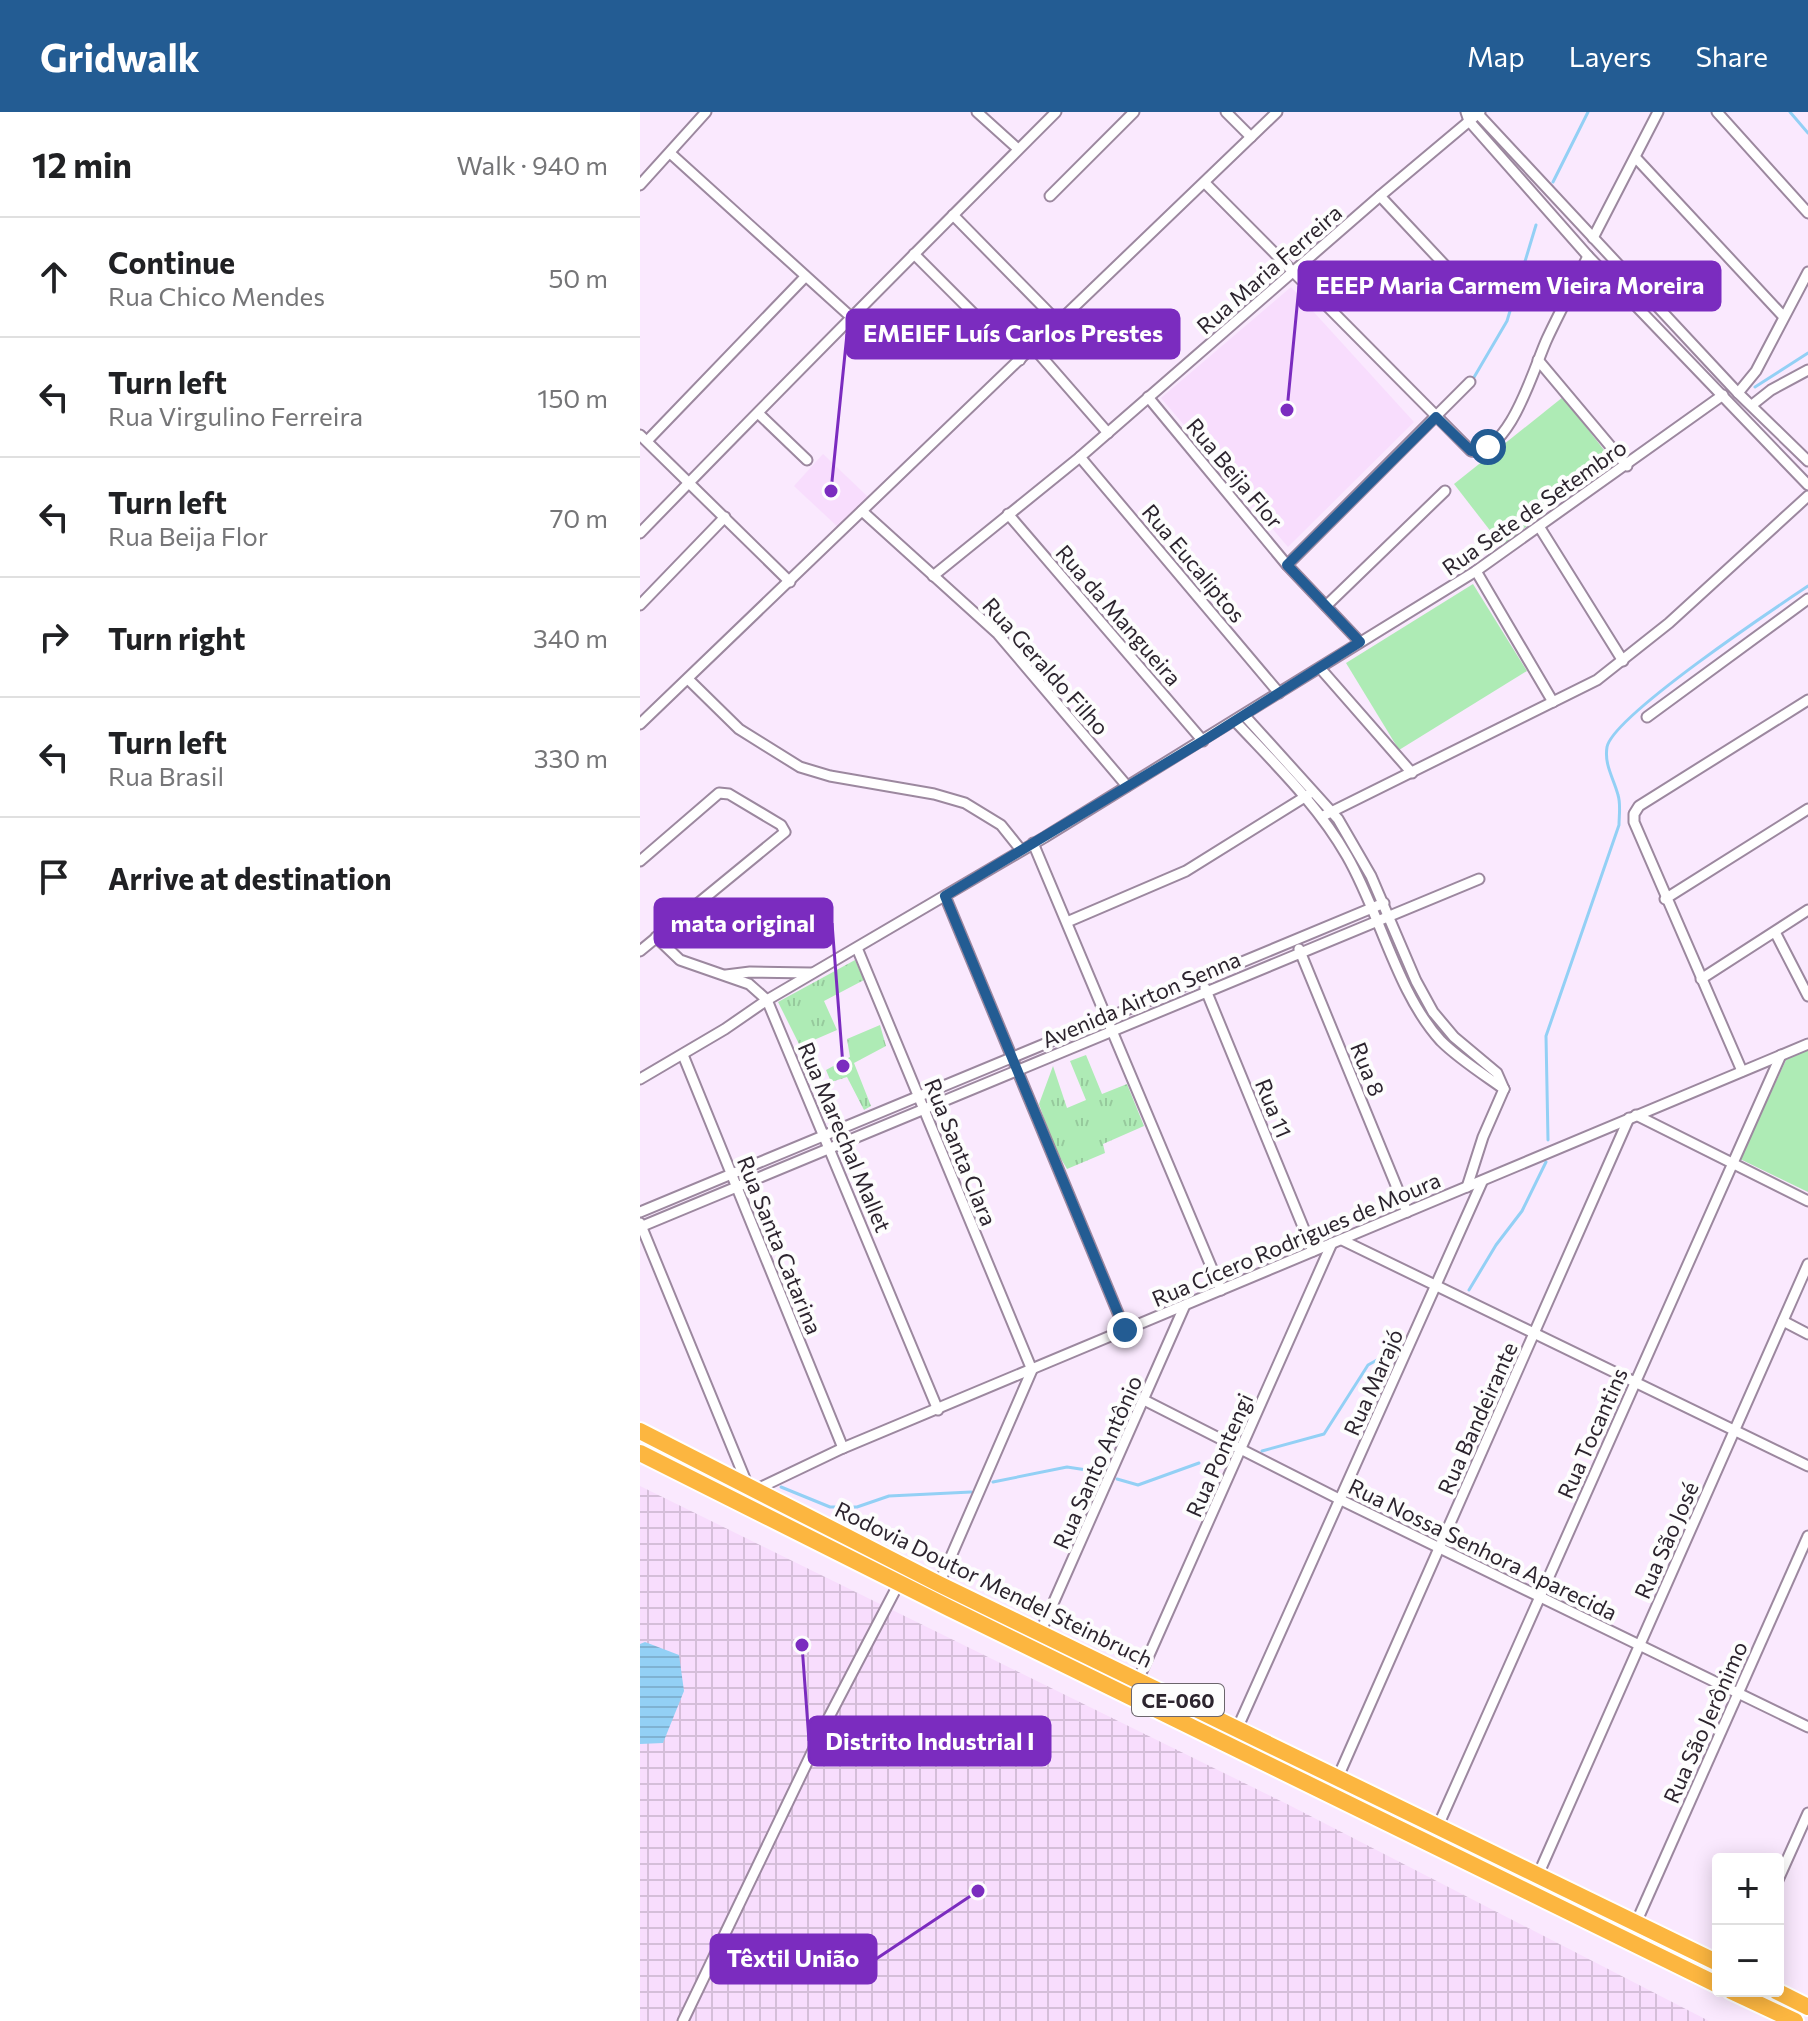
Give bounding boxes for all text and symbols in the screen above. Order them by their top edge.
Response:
text: Gridwalk [40,33,200,80]
text: Map [1467,39,1525,73]
text: Layers [1569,39,1651,73]
text: Share [1695,39,1768,73]
text: 12 min [32,143,132,185]
text: Walk · 940 m [456,149,608,180]
street label: Rua Maria Ferreira [1191,199,1347,339]
text: Continue [108,243,235,280]
icon: ahead [32,255,76,299]
text: 50 m [548,262,608,293]
callout: EEEP Maria Carmem Vieira Moreira [1299,262,1720,310]
text: EEEP Maria Carmem Vieira Moreira [1316,270,1704,299]
text: Rua Chico Mendes [108,280,325,311]
callout: EMEIEF Luís Carlos Prestes [847,310,1179,358]
text: EMEIEF Luís Carlos Prestes [863,318,1163,347]
text: Turn left [108,363,227,400]
icon: left [32,375,76,419]
text: 150 m [537,382,608,413]
text: Rua Virgulino Ferreira [108,400,363,431]
street label: Rua Beija Flor [1181,412,1289,534]
route start [1470,429,1506,465]
street label: Rua Sete de Setembro [1437,433,1631,581]
text: Turn left [108,483,227,520]
icon: left [32,495,76,539]
street label: Rua Eucaliptos [1137,498,1251,628]
text: 70 m [550,502,608,533]
text: Rua Beija Flor [108,520,268,551]
street label: Rua da Mangueira [1051,539,1187,691]
street label: Rua Geraldo Filho [977,592,1115,740]
icon: right [32,615,76,659]
text: Turn right [108,619,245,656]
text: 340 m [533,622,608,653]
text: Turn left [108,723,227,760]
icon: left [32,735,76,779]
text: 330 m [534,742,608,773]
text: Rua Brasil [108,760,224,791]
icon: arrive [32,855,76,899]
text: Arrive at destination [108,859,392,896]
callout: mata original [655,899,832,947]
text: mata original [671,908,815,937]
street label: Avenida Airton Senna [1038,945,1244,1053]
street label: Rua Marechal Mallet [793,1038,897,1236]
street label: Rua 8 [1345,1038,1391,1100]
street label: Rua Santa Clara [919,1074,1003,1230]
street label: Rua 11 [1250,1074,1298,1142]
street label: Rua Santa Catarina [732,1152,828,1338]
street label: Rua Cícero Rodrigues de Moura [1148,1166,1444,1312]
route end [1107,1312,1143,1348]
street label: Rua Marajó [1338,1325,1408,1439]
street label: Rua Bandeirante [1431,1338,1523,1498]
street label: Rua Tocantins [1551,1363,1633,1503]
street label: Rua Santo Antônio [1047,1371,1147,1553]
street label: Rua Pontengi [1180,1389,1258,1521]
street label: Rua Nossa Senhora Aparecida [1344,1472,1622,1626]
street label: Rua São José [1628,1477,1704,1603]
street label: Rodovia Doutor Mendel Steinbruch [831,1495,1157,1673]
street label: Rua São Jerônimo [1657,1637,1753,1807]
road number: CE-060 [1132,1684,1224,1716]
callout: Distrito Industrial I [809,1717,1050,1765]
text: Distrito Industrial I [825,1726,1035,1755]
map controls [1712,1853,1784,1997]
button: + [1712,1853,1784,1925]
button: − [1712,1925,1784,1997]
callout: Têxtil União [711,1935,876,1983]
text: Têxtil União [727,1943,859,1972]

